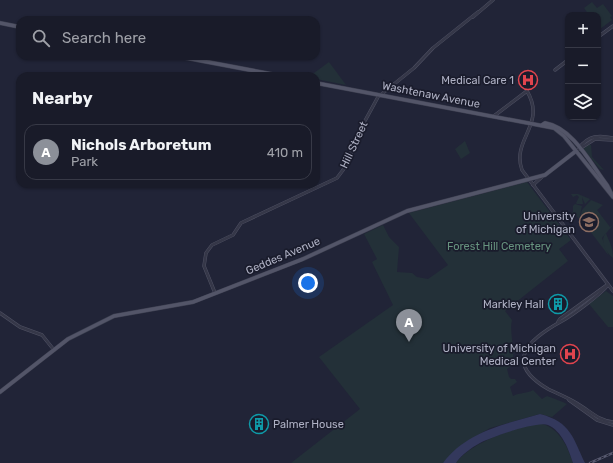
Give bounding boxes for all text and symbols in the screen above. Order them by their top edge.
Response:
map controls [565,12,601,120]
button: + [565,12,601,48]
search box [16,16,320,60]
icon: search [30,27,52,49]
text: Search here [62,29,146,47]
button: − [565,48,601,84]
hospital icon: Medical Care 1 [517,69,539,91]
place label: Medical Care 1 [441,74,514,87]
street label: Washtenaw Avenue [381,79,481,111]
button: layers [565,84,601,120]
text: Nearby [32,88,93,108]
street label: Hill Street [337,119,371,171]
text: Nichols Arboretum [71,136,211,154]
text: A [41,145,51,160]
text: 410 m [267,145,303,160]
text: Park [71,154,98,169]
place label: University of Michigan [516,210,575,236]
school or university icon: University of Michigan [578,211,600,233]
street label: Geddes Avenue [244,234,322,278]
park label: Forest Hill Cemetery [447,240,551,253]
your location [298,273,318,293]
building icon: Markley Hall [547,293,569,315]
place label: Markley Hall [483,298,544,311]
pin: A [396,309,422,342]
place label: University of Michigan Medical Center [443,342,557,368]
hospital icon: University of Michigan Medical Center [559,343,581,365]
building icon: Palmer House [248,413,270,435]
place label: Palmer House [273,418,344,431]

